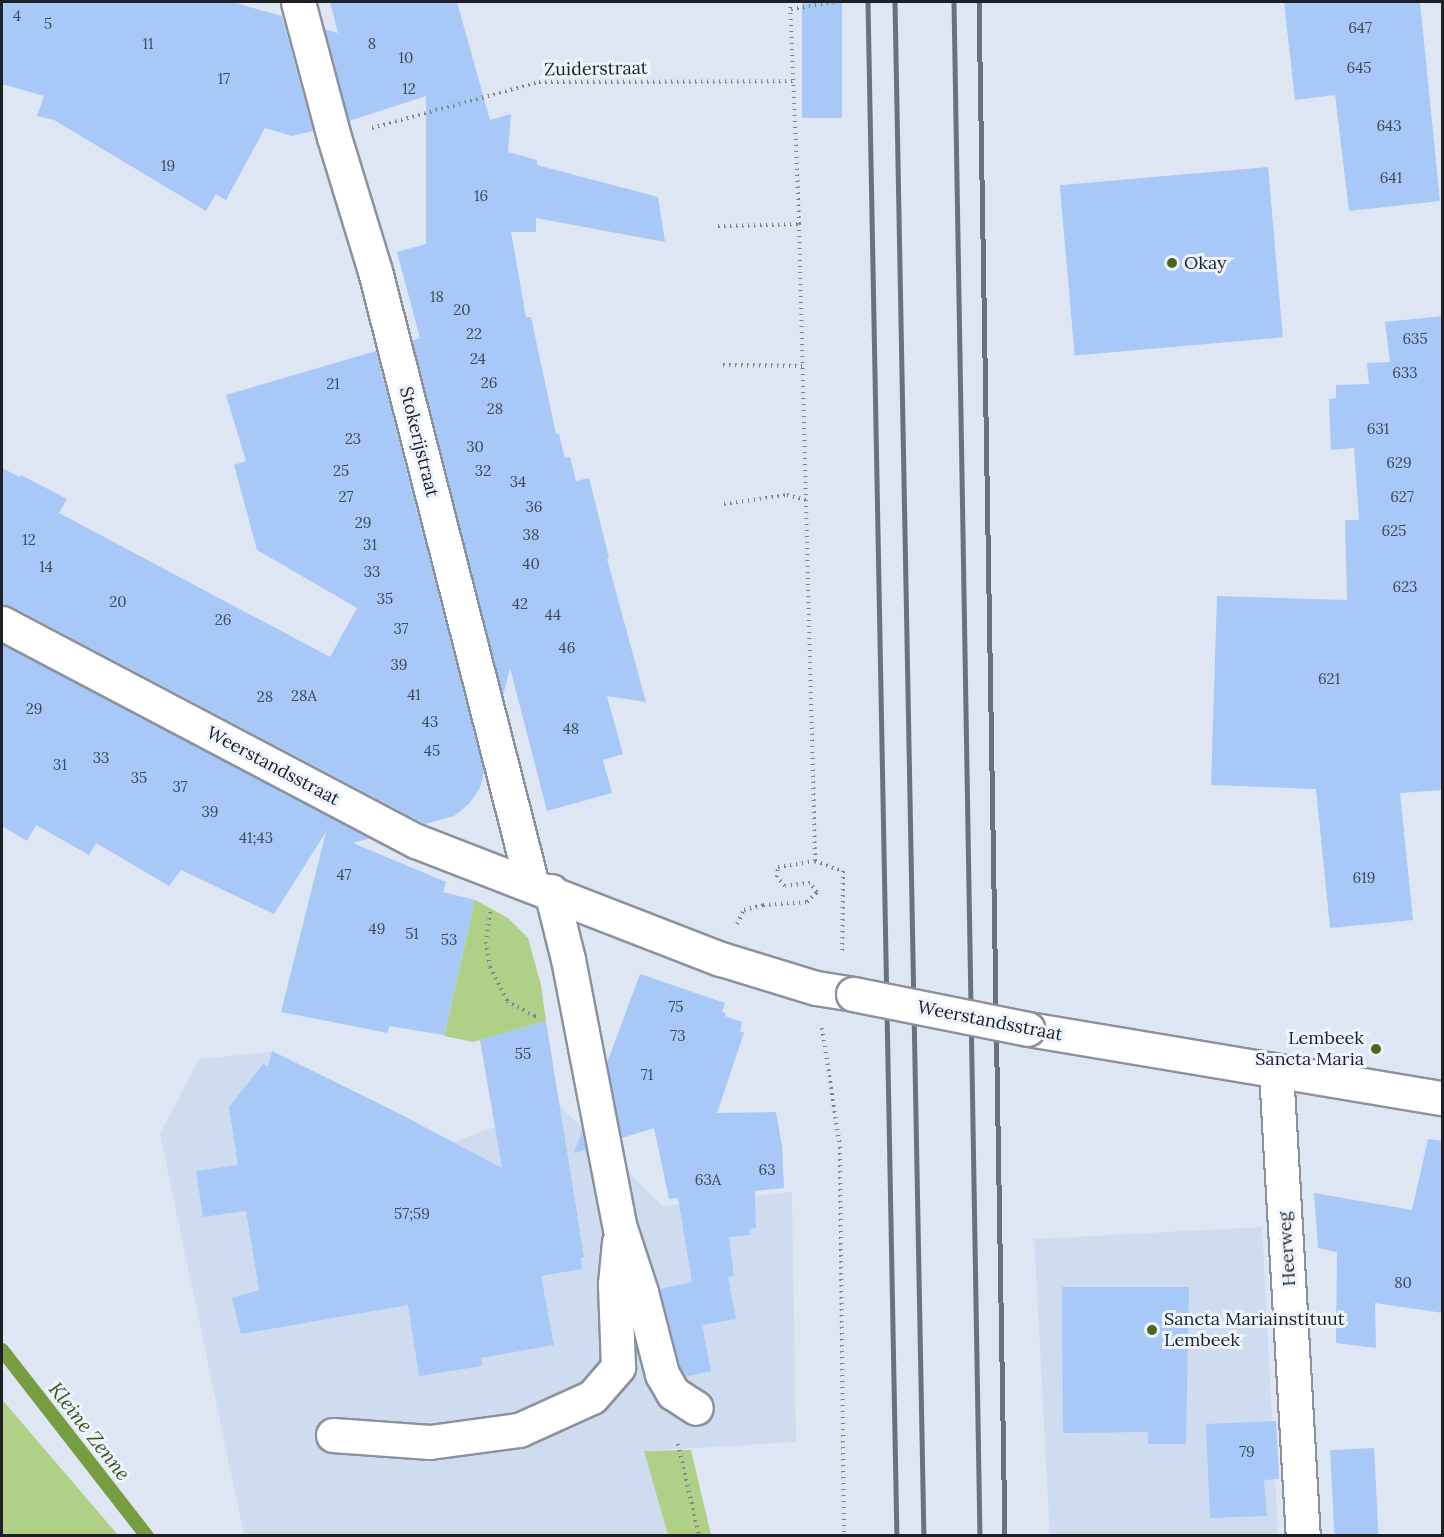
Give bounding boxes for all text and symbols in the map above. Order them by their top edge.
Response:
house number: 4 [13,7,21,25]
house number: 5 [44,15,52,33]
house number: 647 [1348,19,1372,37]
house number: 11 [143,35,153,53]
house number: 8 [368,35,376,53]
house number: 10 [399,49,413,67]
street label: Zuiderstraat [544,57,648,81]
house number: 645 [1347,59,1371,77]
house number: 17 [218,70,230,88]
house number: 12 [402,80,416,98]
house number: 643 [1376,117,1402,135]
house number: 19 [161,157,175,175]
house number: 641 [1380,169,1402,187]
house number: 16 [474,187,488,205]
place label: Okay [1184,252,1227,274]
marker: Okay [1165,256,1179,270]
house number: 18 [430,288,444,306]
house number: 20 [453,301,471,319]
house number: 22 [466,325,482,343]
house number: 635 [1402,330,1428,348]
house number: 24 [470,350,486,368]
house number: 633 [1392,364,1418,382]
house number: 26 [481,374,497,392]
house number: 21 [326,375,340,393]
street label: Stokerijstraat [395,385,443,499]
house number: 28 [487,400,503,418]
house number: 631 [1367,420,1389,438]
house number: 23 [345,430,361,448]
house number: 30 [466,438,484,456]
house number: 629 [1386,454,1412,472]
house number: 25 [333,462,349,480]
house number: 32 [475,462,491,480]
house number: 34 [510,473,526,491]
house number: 27 [339,488,353,506]
house number: 627 [1390,488,1414,506]
house number: 36 [525,498,543,516]
house number: 29 [355,514,371,532]
house number: 625 [1382,522,1406,540]
house number: 38 [523,526,539,544]
house number: 12 [22,531,36,549]
house number: 31 [363,536,377,554]
house number: 40 [522,555,540,573]
house number: 14 [39,558,53,576]
house number: 33 [364,563,380,581]
house number: 623 [1393,578,1417,596]
house number: 35 [377,590,393,608]
house number: 20 [109,593,127,611]
house number: 42 [512,595,528,613]
house number: 44 [545,606,561,624]
house number: 26 [215,611,231,629]
house number: 37 [394,620,408,638]
house number: 46 [559,639,575,657]
house number: 39 [390,656,408,674]
house number: 621 [1318,670,1340,688]
house number: 41 [407,686,421,704]
house number: 28A [291,687,317,705]
house number: 28 [257,688,273,706]
house number: 29 [26,700,42,718]
house number: 43 [422,713,438,731]
house number: 48 [563,720,579,738]
street label: Weerstandsstraat [203,722,343,810]
house number: 45 [424,742,440,760]
house number: 33 [93,749,109,767]
house number: 31 [53,756,67,774]
house number: 35 [131,769,147,787]
house number: 37 [173,778,187,796]
house number: 39 [201,803,219,821]
house number: 41;43 [239,829,273,847]
house number: 47 [336,866,352,884]
house number: 619 [1353,869,1375,887]
house number: 49 [369,920,385,938]
house number: 51 [405,925,419,943]
house number: 53 [441,931,457,949]
street label: Weerstandsstraat [916,996,1064,1046]
house number: 75 [668,998,684,1016]
house number: 73 [670,1027,686,1045]
place label: Lembeek Sancta Maria [1255,1028,1364,1070]
marker: Lembeek Sancta Maria [1369,1042,1383,1056]
house number: 55 [515,1045,531,1063]
house number: 71 [641,1066,653,1084]
house number: 63 [758,1161,776,1179]
house number: 63A [695,1171,721,1189]
house number: 57;59 [394,1205,430,1223]
street label: Heerweg [1274,1211,1300,1287]
house number: 80 [1394,1274,1412,1292]
place label: Sancta Mariainstituut Lembeek [1164,1309,1345,1352]
marker: Sancta Mariainstituut Lembeek [1145,1323,1159,1337]
water label: Kleine Zenne [44,1377,136,1485]
house number: 79 [1239,1443,1255,1461]

